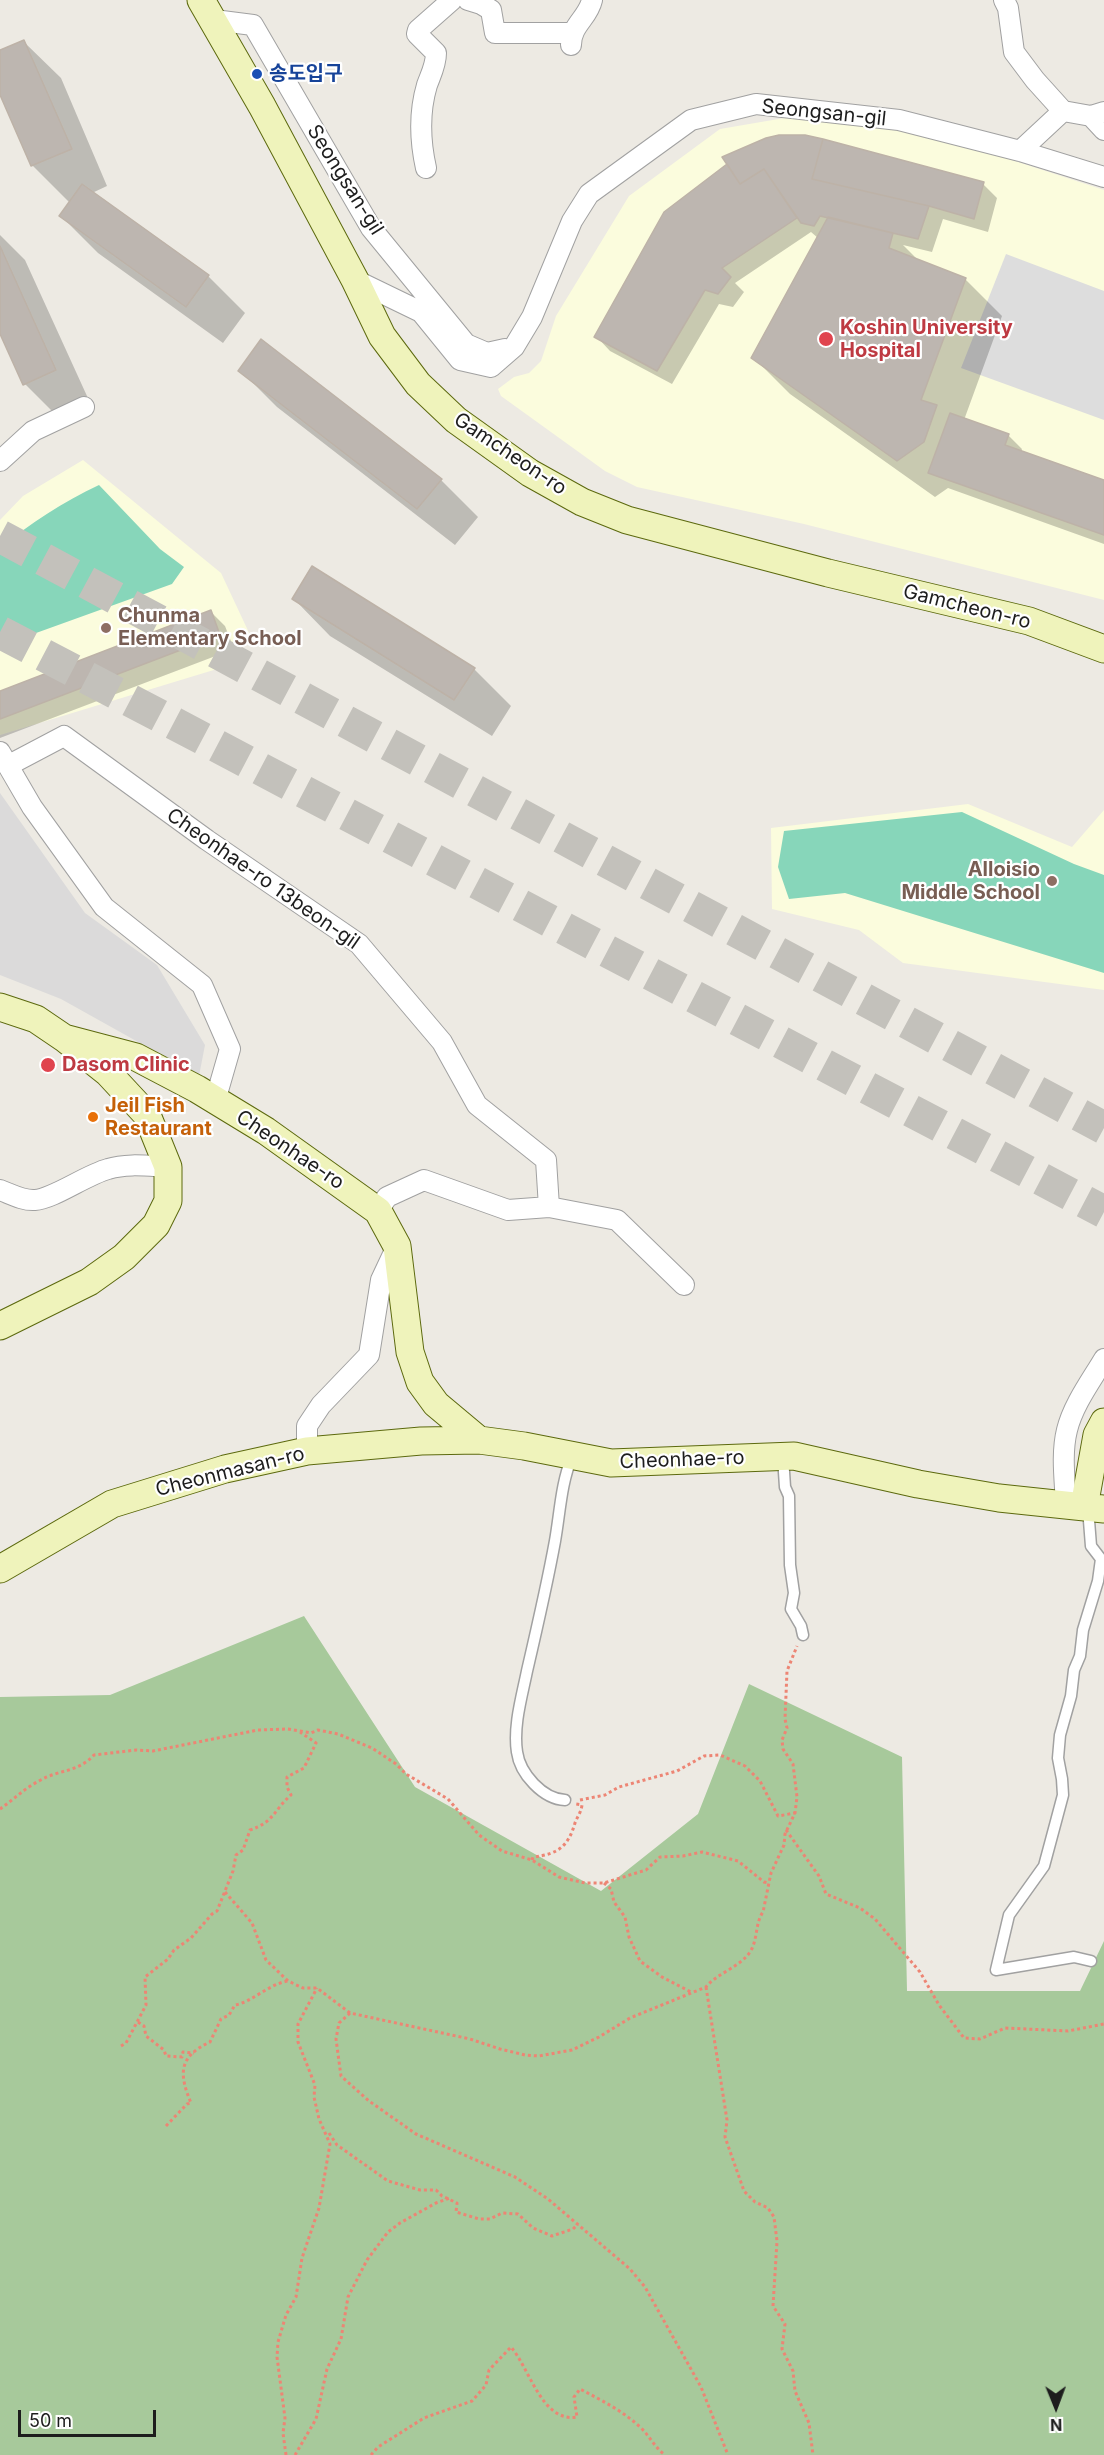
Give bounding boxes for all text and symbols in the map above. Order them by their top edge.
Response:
place label: 송도입구 [269,62,343,86]
marker: 송도입구 [250,67,264,81]
street label: Seongsan-gil [760,95,888,131]
street label: Seongsan-gil [302,121,388,239]
place label: Koshin University Hospital [840,316,1013,363]
marker: Koshin University Hospital [817,330,835,348]
street label: Gamcheon-ro [449,407,571,501]
street label: Gamcheon-ro [901,580,1033,634]
place label: Chunma Elementary School [118,604,302,651]
marker: Chunma Elementary School [99,621,113,635]
street label: Cheonhae-ro 13beon-gil [162,803,364,955]
place label: Alloisio Middle School [901,858,1040,905]
marker: Alloisio Middle School [1045,874,1059,888]
place label: Dasom Clinic [62,1053,190,1077]
marker: Dasom Clinic [39,1056,57,1074]
place label: Jeil Fish Restaurant [105,1094,212,1141]
street label: Cheonhae-ro [231,1105,349,1195]
marker: Jeil Fish Restaurant [86,1110,100,1124]
street label: Cheonmasan-ro [153,1442,307,1502]
street label: Cheonhae-ro [619,1446,745,1474]
north arrow [1026,2377,1086,2437]
scale bar [21,2398,159,2436]
text: 50 m [29,2410,72,2431]
text: N [1050,2415,1063,2435]

